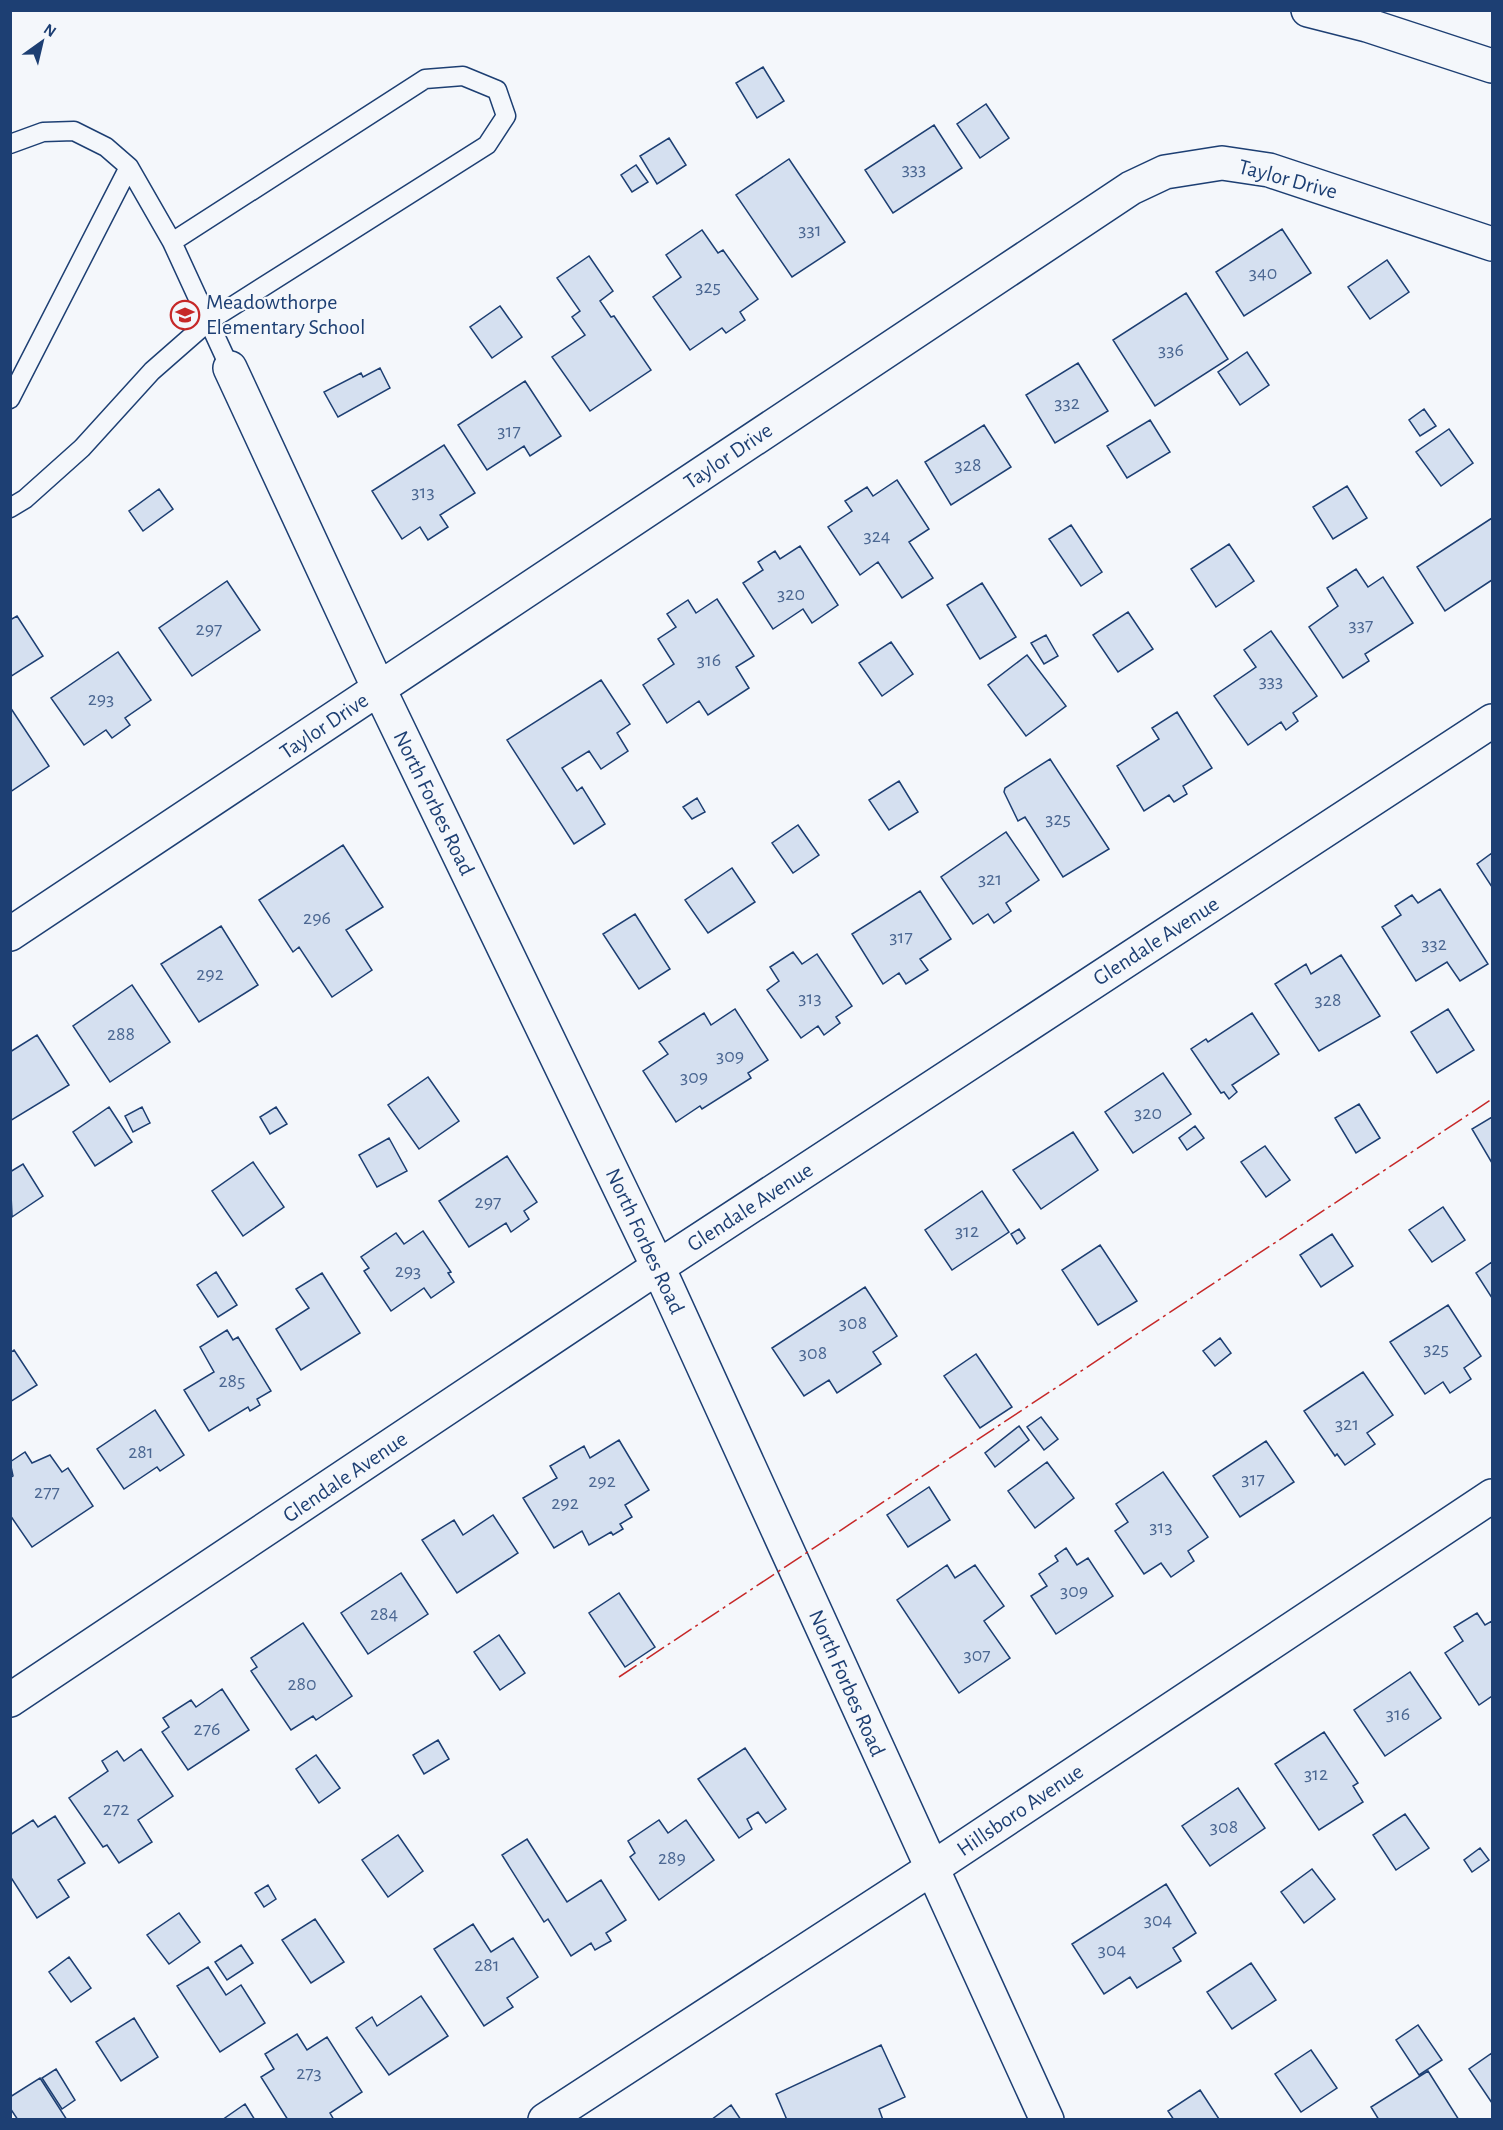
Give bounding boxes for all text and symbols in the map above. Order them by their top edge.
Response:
north arrow [12,12,72,72]
text: N [41,21,59,40]
street label: Taylor Drive [1236,155,1340,203]
house number: 333 [902,159,926,179]
house number: 331 [798,220,822,240]
house number: 340 [1249,263,1277,283]
house number: 325 [695,277,721,297]
place label: Meadowthorpe Elementary School [206,291,366,338]
school or university icon: Meadowthorpe Elementary School [169,299,201,331]
house number: 336 [1158,340,1184,360]
house number: 332 [1054,393,1080,413]
street label: Taylor Drive [680,419,776,493]
house number: 317 [497,421,521,441]
house number: 328 [955,455,981,475]
house number: 313 [411,482,435,502]
house number: 324 [864,526,890,546]
house number: 320 [777,584,805,604]
house number: 337 [1349,615,1373,635]
house number: 297 [196,619,222,639]
house number: 316 [697,650,721,670]
house number: 333 [1259,671,1283,691]
house number: 293 [88,689,114,709]
street label: Taylor Drive [276,689,372,763]
street label: North Forbes Road [390,727,478,879]
house number: 325 [1045,809,1071,829]
house number: 321 [978,869,1002,889]
street label: Glendale Avenue [1089,892,1223,990]
house number: 296 [303,908,331,928]
house number: 317 [889,927,913,947]
house number: 332 [1421,934,1447,954]
house number: 292 [196,964,224,984]
house number: 313 [798,988,822,1008]
house number: 328 [1315,990,1341,1010]
house number: 288 [107,1024,135,1044]
house number: 309 [716,1046,744,1066]
house number: 309 [680,1067,708,1087]
house number: 320 [1134,1103,1162,1123]
street label: Glendale Avenue [683,1158,817,1256]
street label: North Forbes Road [602,1165,688,1317]
house number: 297 [475,1192,501,1212]
house number: 312 [955,1221,979,1241]
house number: 293 [395,1261,421,1281]
house number: 308 [839,1313,867,1333]
house number: 325 [1423,1339,1449,1359]
house number: 308 [799,1343,827,1363]
house number: 285 [219,1371,245,1391]
house number: 321 [1335,1414,1359,1434]
street label: Glendale Avenue [279,1427,411,1527]
house number: 281 [128,1442,154,1462]
house number: 317 [1241,1469,1265,1489]
house number: 292 [588,1471,616,1491]
house number: 277 [34,1482,60,1502]
house number: 292 [551,1493,579,1513]
house number: 313 [1149,1517,1173,1537]
house number: 309 [1060,1581,1088,1601]
house number: 284 [370,1604,398,1624]
street label: North Forbes Road [805,1606,889,1760]
house number: 307 [963,1645,991,1665]
house number: 280 [287,1674,317,1694]
house number: 316 [1386,1704,1410,1724]
house number: 276 [194,1719,220,1739]
street label: Hillsboro Avenue [953,1760,1087,1860]
house number: 312 [1304,1764,1328,1784]
house number: 272 [103,1799,129,1819]
house number: 308 [1210,1817,1238,1837]
house number: 289 [658,1848,686,1868]
house number: 304 [1144,1910,1172,1930]
house number: 304 [1098,1940,1126,1960]
house number: 281 [474,1955,500,1975]
house number: 273 [296,2063,322,2083]

